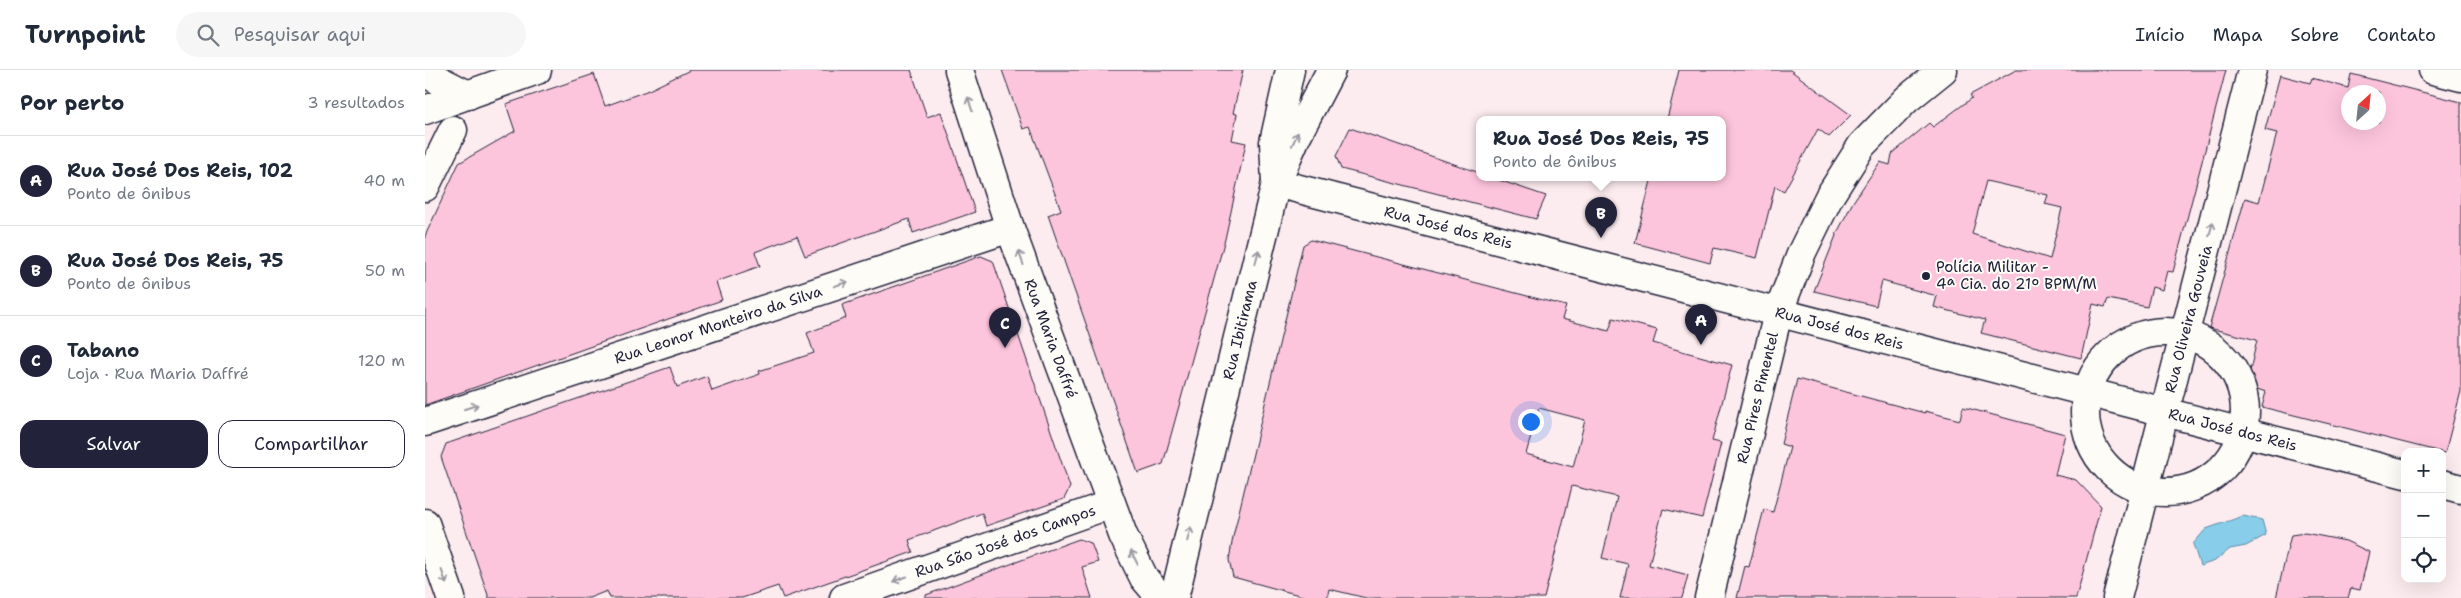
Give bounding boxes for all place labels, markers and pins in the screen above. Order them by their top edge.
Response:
pin: B [1585,197,1617,238]
place label: Polícia Militar - 4ª Cia. do 21º BPM/M [1936,257,2097,294]
marker: Polícia Militar - 4ª Cia. do 21º BPM/M [1920,270,1932,282]
pin: A [1685,304,1717,345]
pin: C [989,307,1021,348]

